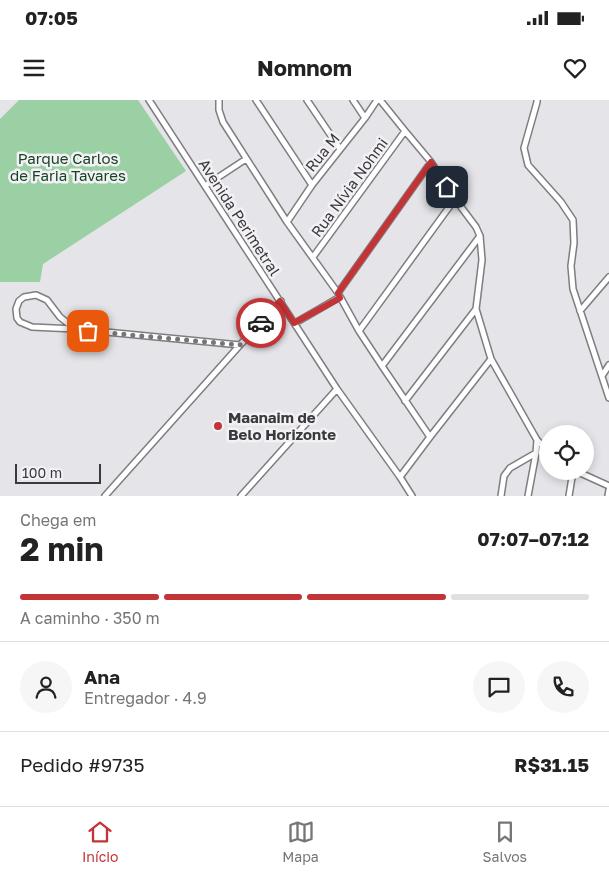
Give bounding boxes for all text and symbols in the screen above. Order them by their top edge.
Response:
text: 07:05 [25,6,78,29]
icon: menu [20,54,48,82]
text: Nomnom [257,54,352,81]
icon: heart [561,54,589,82]
street label: Rua M [301,129,343,175]
street label: Rua Nívia Nohmi [307,134,391,240]
park label: Parque Carlos de Faria Tavares [10,149,126,184]
street label: Avenida Perimetral [195,155,285,279]
pin [426,166,468,208]
icon: home [433,173,461,201]
courier [236,298,286,348]
icon: car [247,309,275,337]
pin [67,310,109,352]
icon: bag [74,317,102,345]
place label: Maanaim de Belo Horizonte [228,408,336,443]
marker: Maanaim de Belo Horizonte [212,420,224,432]
map controls [539,425,594,480]
button: locate [539,425,594,480]
scale bar [15,461,101,484]
text: 100 m [22,464,62,481]
text: Chega em [20,510,96,530]
text: 07:07–07:12 [477,527,589,550]
text: 2 min [20,530,104,568]
text: A caminho · 350 m [20,608,160,628]
button: person [20,661,72,713]
button: chat [473,661,525,713]
button: phone [537,661,589,713]
text: Ana [84,665,120,688]
text: Entregador · 4.9 [84,688,207,708]
text: Pedido #9735 [20,753,145,776]
text: R$31.15 [514,753,589,776]
tab: Início [82,818,118,865]
tab: Mapa [282,818,319,865]
tab: Salvos [483,818,527,865]

